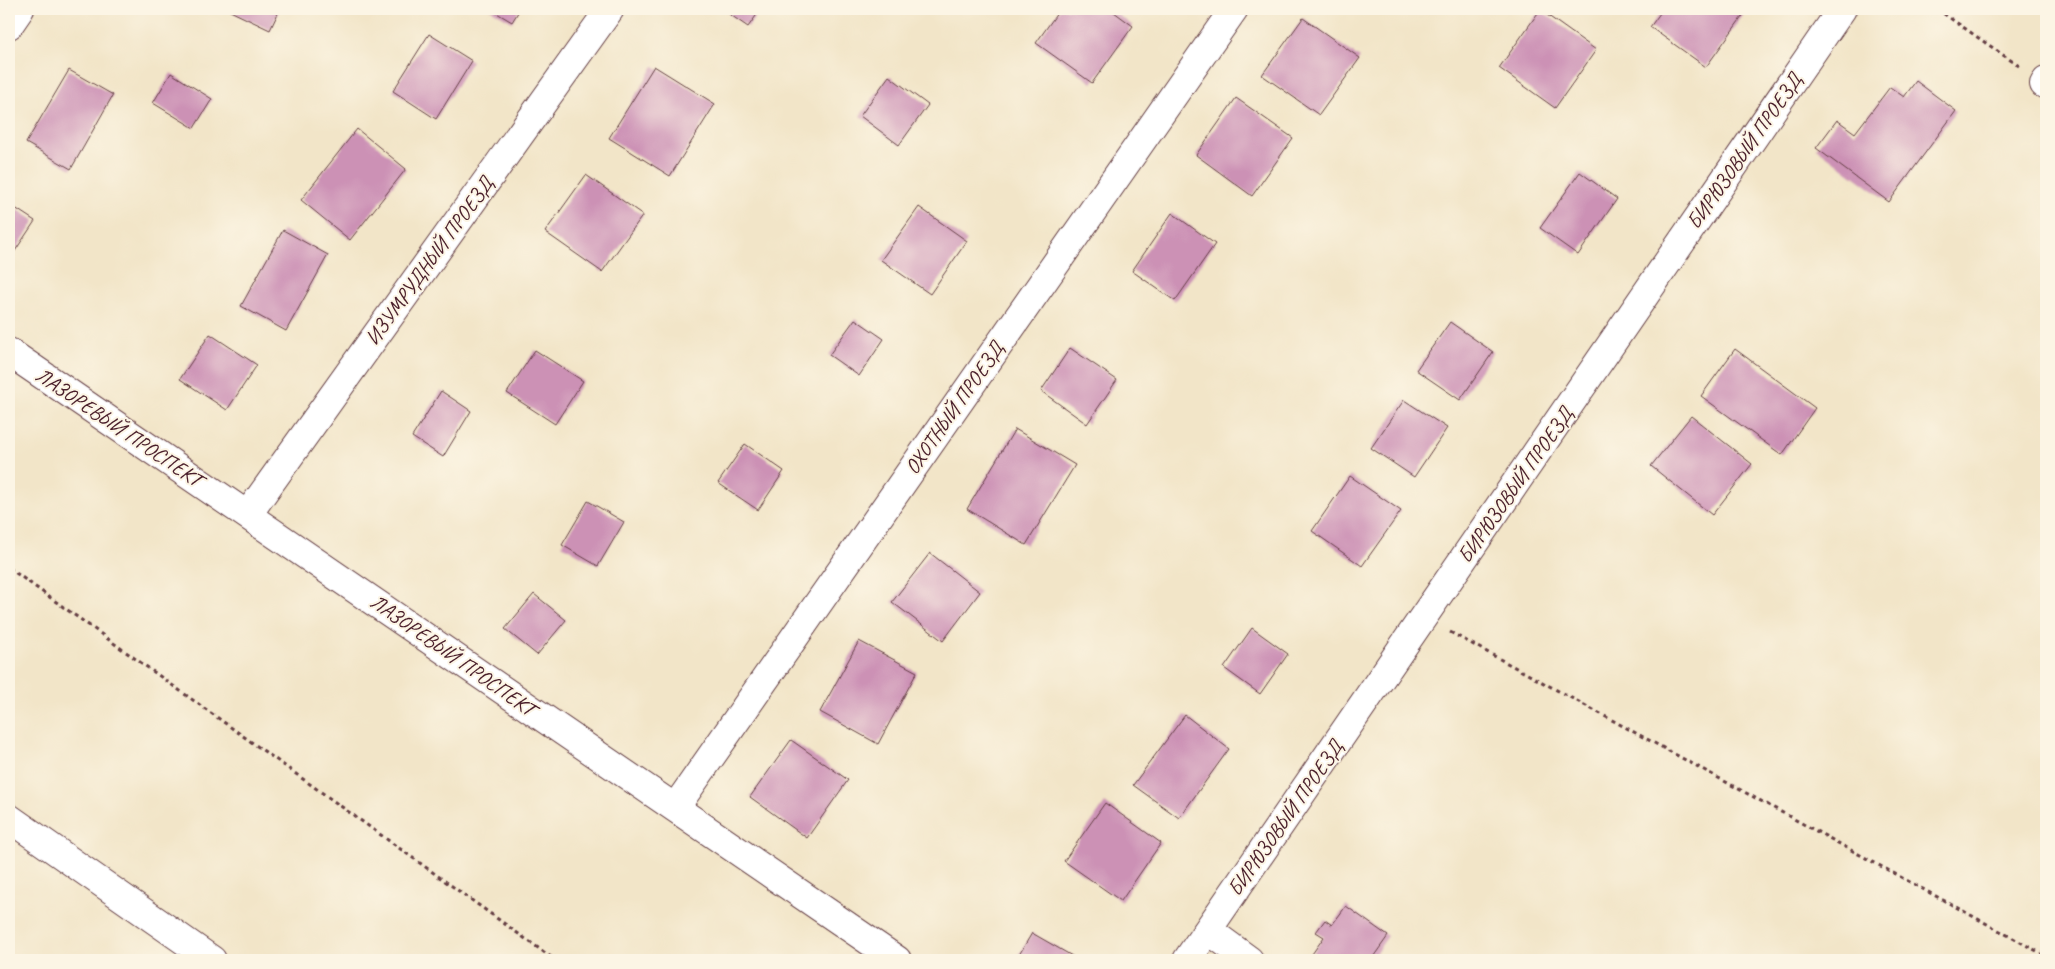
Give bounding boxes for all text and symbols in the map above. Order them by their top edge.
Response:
street label: БИРЮЗОВЫЙ ПРОЕЗД [1681,67,1808,234]
street label: ИЗУМРУДНЫЙ ПРОЕЗД [359,170,500,350]
street label: ОХОТНЫЙ ПРОЕЗД [899,335,1010,479]
street label: ЛАЗОРЕВЫЙ ПРОСПЕКТ [31,362,212,495]
street label: БИРЮЗОВЫЙ ПРОЕЗД [1452,401,1579,568]
street label: ЛАЗОРЕВЫЙ ПРОСПЕКТ [366,588,545,725]
street label: БИРЮЗОВЫЙ ПРОЕЗД [1222,734,1349,901]

